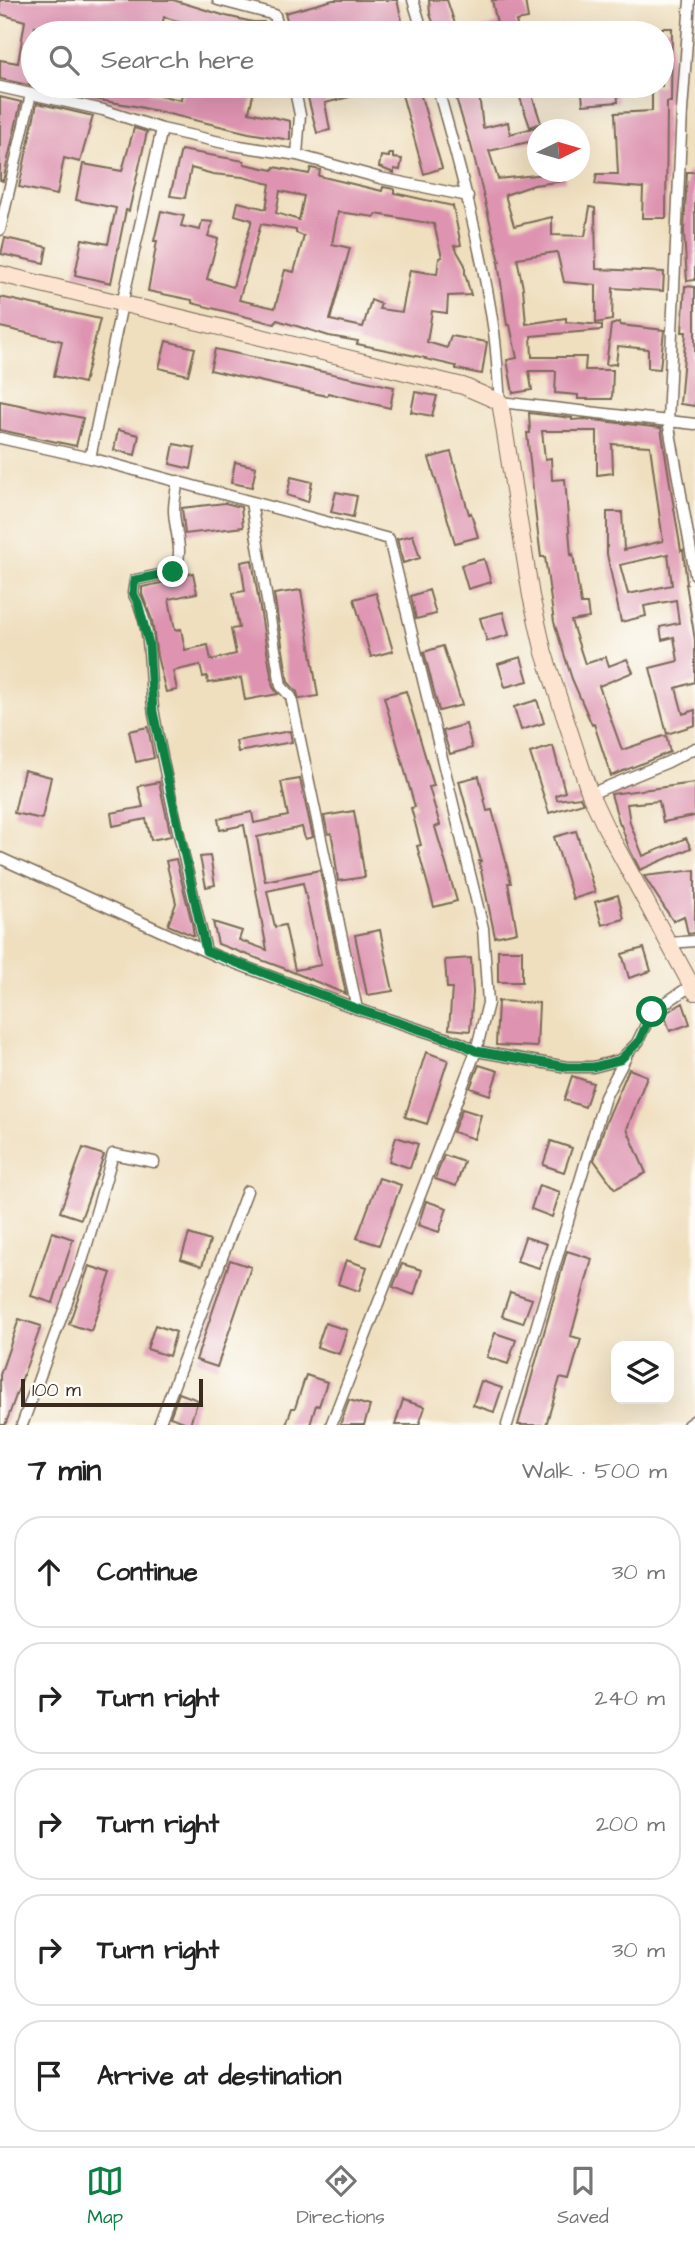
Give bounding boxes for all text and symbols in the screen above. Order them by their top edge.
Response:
search box [21,21,674,98]
icon: search [45,41,83,79]
text: Search here [101,42,254,78]
north arrow [527,119,590,182]
route end [157,556,188,587]
route start [636,996,667,1027]
map controls [611,1341,674,1404]
button: layers [611,1341,674,1404]
scale bar [21,1376,203,1408]
text: 100 m [32,1377,81,1404]
text: 7 min [28,1450,101,1492]
text: Walk · 500 m [522,1455,667,1487]
icon: ahead [30,1553,68,1591]
text: Continue [97,1554,198,1590]
text: 30 m [612,1556,665,1588]
icon: right [30,1679,68,1717]
text: Turn right [97,1680,219,1716]
text: 240 m [595,1682,665,1714]
icon: right [30,1805,68,1843]
text: Turn right [97,1806,219,1842]
text: 200 m [596,1808,665,1840]
icon: right [30,1931,68,1969]
text: Turn right [97,1932,219,1968]
text: 30 m [612,1934,665,1966]
icon: arrive [30,2057,68,2095]
text: Arrive at destination [97,2058,342,2094]
tab: Map [86,2162,124,2231]
tab: Directions [296,2162,385,2231]
tab: Saved [557,2162,609,2231]

